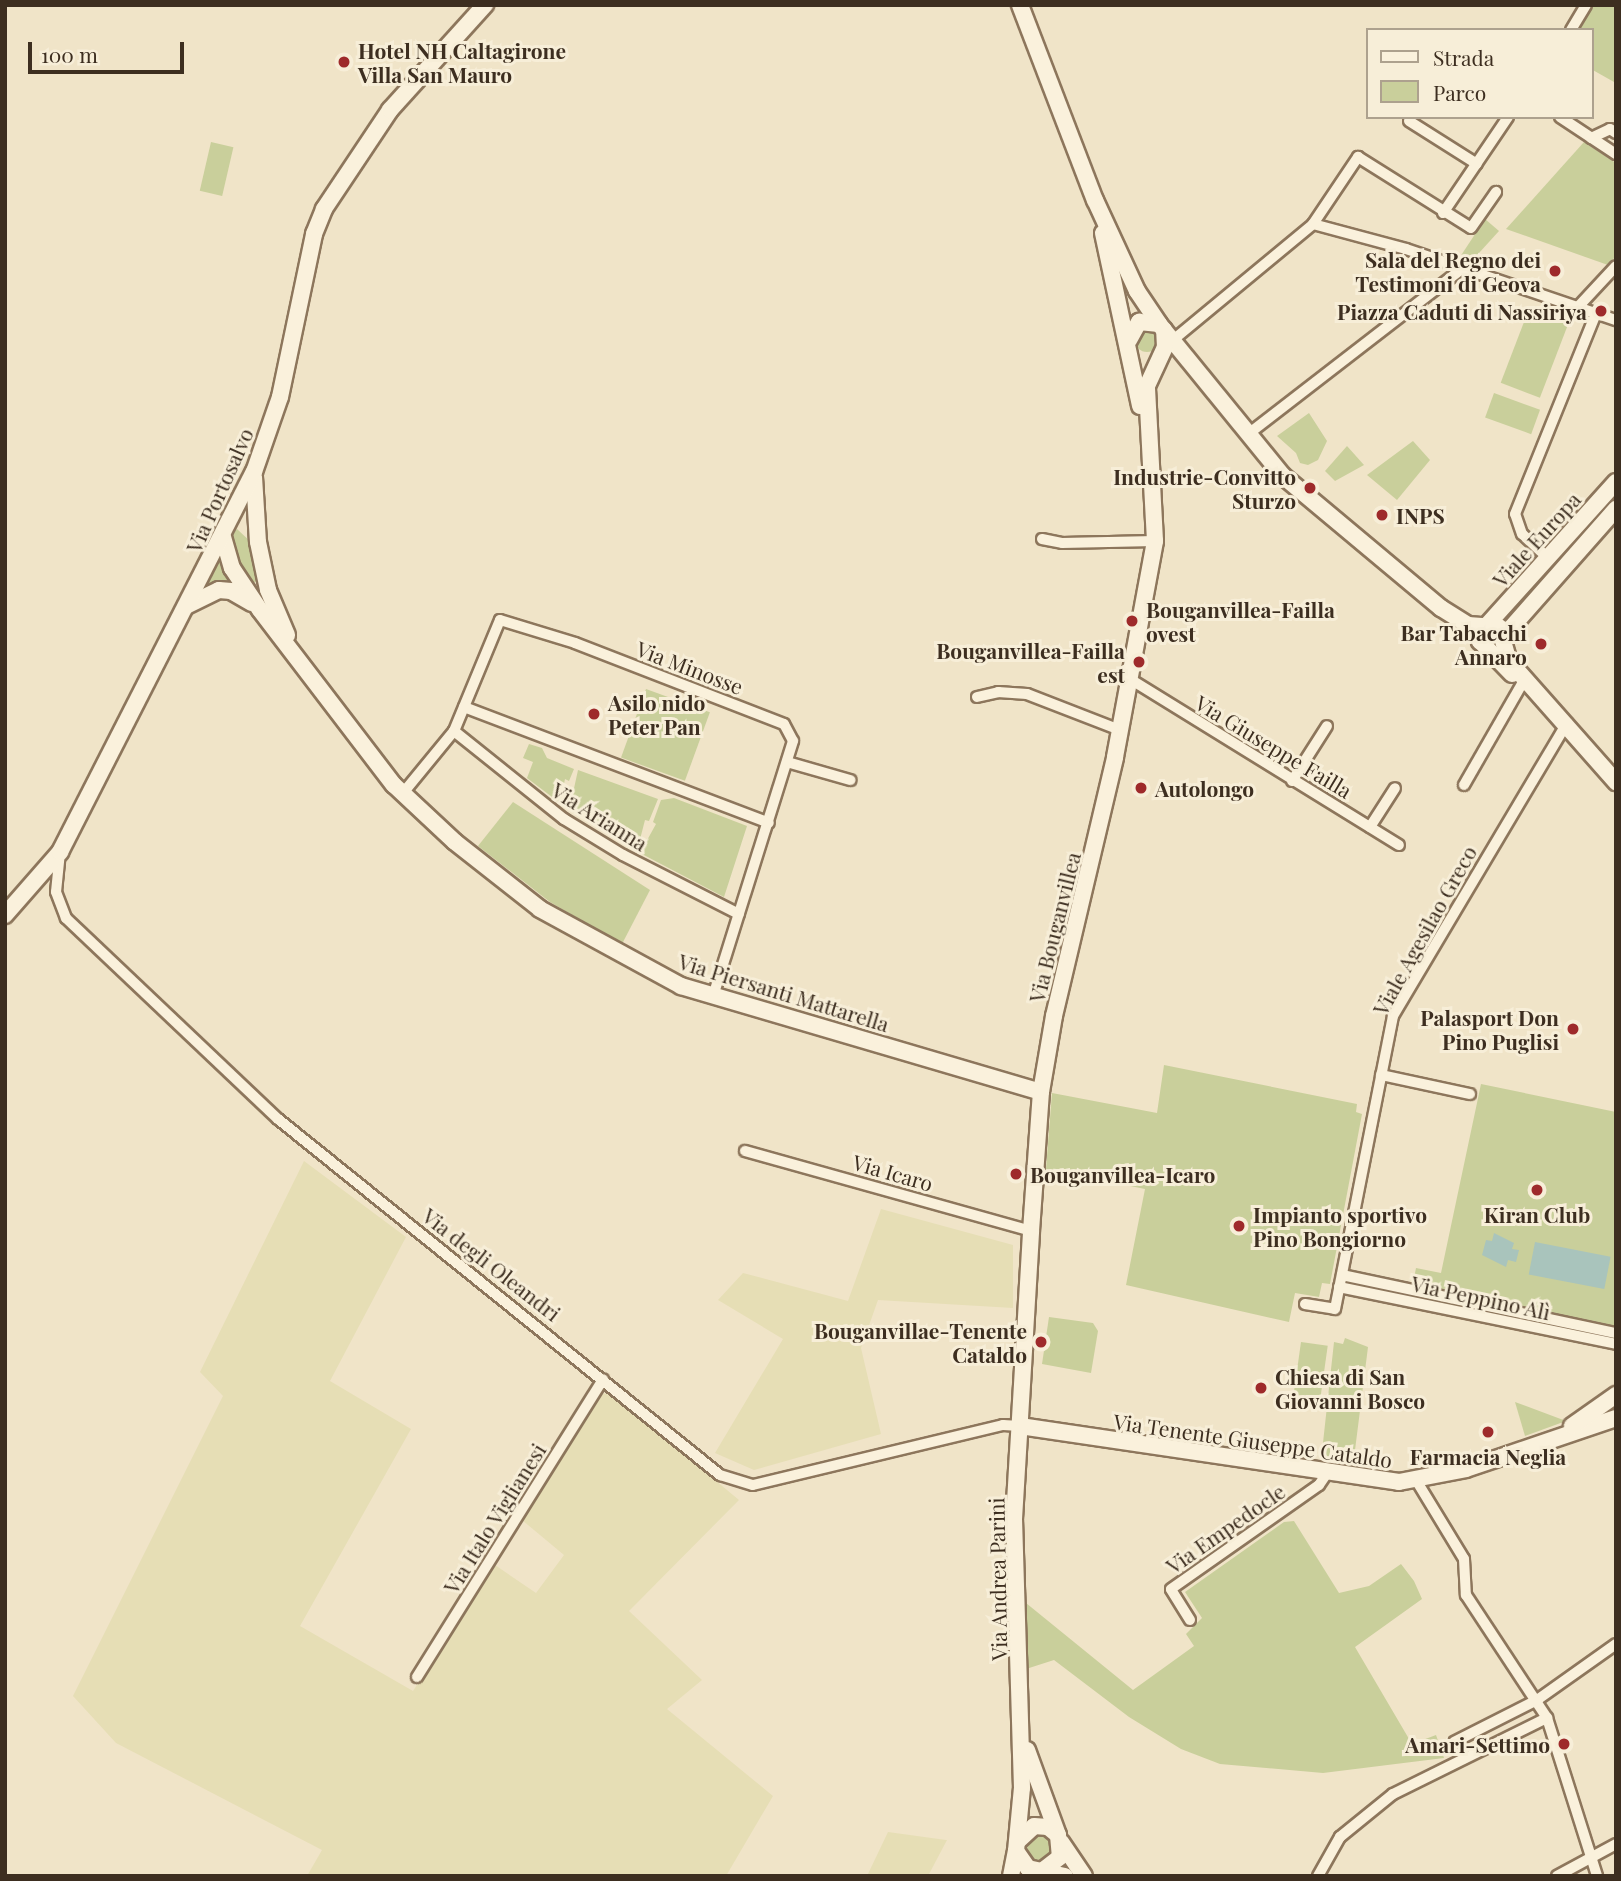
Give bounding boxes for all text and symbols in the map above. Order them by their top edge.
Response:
scale bar [32,28,187,72]
legend [1366,28,1593,119]
place label: Hotel NH Caltagirone Villa San Mauro [358,37,566,87]
text: 100 m [41,40,98,68]
text: Strada [1433,43,1494,71]
marker: Hotel NH Caltagirone Villa San Mauro [336,54,352,70]
text: Parco [1433,78,1486,106]
place label: Sala del Regno dei Testimoni di Geova [1355,246,1541,296]
marker: Sala del Regno dei Testimoni di Geova [1547,263,1563,279]
place label: Piazza Caduti di Nassiriya [1337,298,1587,324]
marker: Piazza Caduti di Nassiriya [1593,303,1609,319]
street label: Via Portosalvo [180,424,258,556]
place label: Industrie-Convitto Sturzo [1113,463,1296,513]
marker: Industrie-Convitto Sturzo [1302,480,1318,496]
street label: Viale Europa [1487,486,1585,592]
place label: INPS [1396,502,1445,528]
marker: INPS [1374,507,1390,523]
place label: Bouganvillea-Failla ovest [1146,596,1335,646]
marker: Bouganvillea-Failla ovest [1124,613,1140,629]
place label: Bar Tabacchi Annaro [1400,619,1527,669]
street label: Via Minosse [633,635,747,699]
marker: Bar Tabacchi Annaro [1533,636,1549,652]
place label: Bouganvillea-Failla est [936,637,1125,687]
marker: Bouganvillea-Failla est [1131,654,1147,670]
place label: Asilo nido Peter Pan [608,689,705,739]
street label: Via Giuseppe Failla [1191,689,1357,803]
marker: Asilo nido Peter Pan [586,706,602,722]
place label: Autolongo [1155,775,1254,801]
street label: Via Arianna [547,776,653,856]
marker: Autolongo [1133,780,1149,796]
street label: Viale Agesilao Greco [1367,841,1481,1019]
street label: Via Bouganvillea [1023,849,1085,1005]
street label: Via Piersanti Mattarella [675,948,893,1036]
place label: Palasport Don Pino Puglisi [1420,1004,1559,1054]
marker: Palasport Don Pino Puglisi [1565,1021,1581,1037]
street label: Via Icaro [850,1149,936,1195]
place label: Bouganvillea-Icaro [1030,1161,1215,1187]
marker: Bouganvillea-Icaro [1008,1166,1024,1182]
marker: Kiran Club [1529,1182,1545,1198]
place label: Impianto sportivo Pino Bongiorno [1253,1201,1427,1251]
place label: Kiran Club [1484,1201,1590,1227]
street label: Via degli Oleandri [418,1202,566,1326]
marker: Impianto sportivo Pino Bongiorno [1231,1218,1247,1234]
street label: Via Peppino Alì [1409,1270,1553,1324]
place label: Bouganvillae-Tenente Cataldo [814,1317,1027,1367]
marker: Bouganvillae-Tenente Cataldo [1033,1334,1049,1350]
place label: Chiesa di San Giovanni Bosco [1275,1363,1425,1413]
marker: Chiesa di San Giovanni Bosco [1253,1380,1269,1396]
street label: Via Tenente Giuseppe Cataldo [1112,1408,1394,1472]
marker: Farmacia Neglia [1480,1424,1496,1440]
street label: Via Italo Viglianesi [437,1438,551,1598]
place label: Farmacia Neglia [1410,1443,1566,1469]
street label: Via Empedocle [1161,1478,1289,1578]
street label: Via Andrea Parini [983,1497,1011,1661]
place label: Amari-Settimo [1405,1731,1550,1757]
marker: Amari-Settimo [1556,1736,1572,1752]

